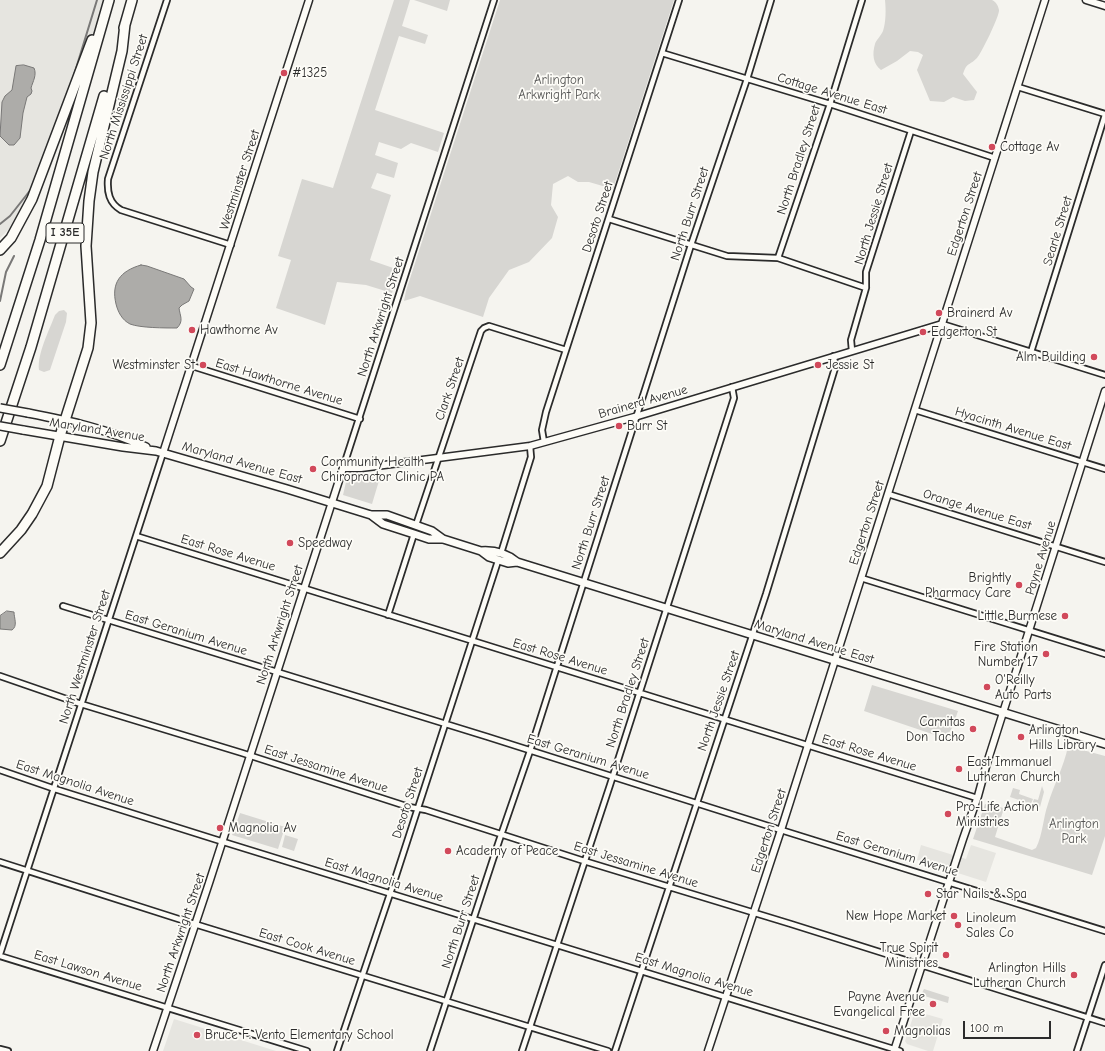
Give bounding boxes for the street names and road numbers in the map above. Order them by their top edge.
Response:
street label: North Mississippi Street [96,32,152,162]
street label: Cottage Avenue East [775,70,889,118]
street label: North Bradley Street [774,103,824,217]
street label: Westminster Street [216,128,264,232]
street label: North Jessie Street [851,161,897,267]
street label: North Burr Street [668,165,712,263]
street label: Edgerton Street [944,170,986,258]
street label: Desoto Street [579,179,617,255]
street label: Searle Street [1040,194,1076,268]
road number: I 35E [46,223,84,243]
street label: North Arkwright Street [354,255,408,379]
street label: East Hawthorne Avenue [213,355,345,409]
street label: Clark Street [432,355,468,423]
street label: Brainerd Avenue [597,382,689,422]
street label: Hyacinth Avenue East [953,404,1073,454]
street label: Maryland Avenue [48,415,146,445]
street label: Maryland Avenue East [180,438,304,488]
street label: North Burr Street [569,474,613,572]
street label: Edgerton Street [846,479,888,567]
street label: Orange Avenue East [921,486,1033,534]
street label: Payne Avenue [1022,519,1060,597]
street label: East Rose Avenue [179,531,277,575]
street label: North Arkwright Street [253,563,307,687]
street label: North Westminster Street [56,588,114,726]
street label: East Geranium Avenue [123,607,249,659]
street label: Maryland Avenue East [752,616,876,668]
street label: East Rose Avenue [511,635,609,679]
street label: North Bradley Street [603,636,653,750]
street label: North Jessie Street [694,649,744,753]
street label: East Geranium Avenue [525,731,651,783]
street label: East Rose Avenue [820,731,918,775]
street label: East Jessamine Avenue [262,742,390,796]
street label: East Magnolia Avenue [14,757,136,809]
street label: Desoto Street [389,765,427,841]
street label: Edgerton Street [748,787,790,875]
street label: East Geranium Avenue [834,828,960,880]
street label: East Jessamine Avenue [572,839,700,891]
street label: East Magnolia Avenue [323,855,445,905]
street label: North Arkwright Street [153,871,209,995]
street label: North Burr Street [439,873,483,971]
street label: East Cook Avenue [257,925,357,969]
street label: East Lawson Avenue [32,947,144,995]
street label: East Magnolia Avenue [633,950,755,1000]

